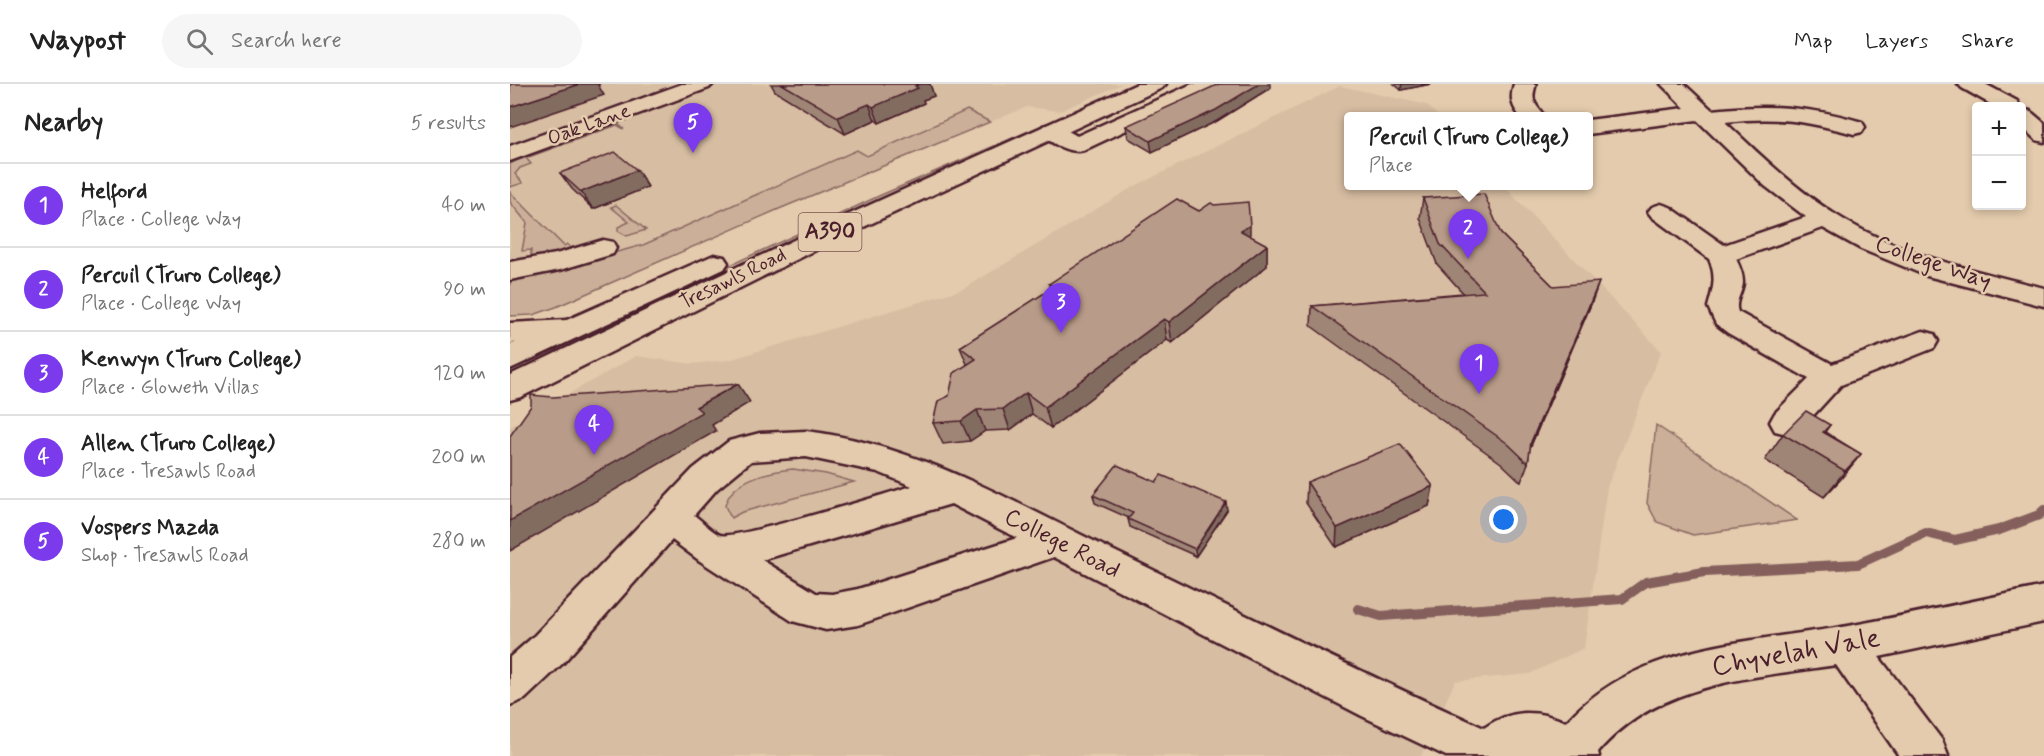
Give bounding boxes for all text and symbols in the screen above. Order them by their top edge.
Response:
search box [162,14,582,68]
text: Waypost [30,23,126,60]
icon: search [183,25,216,58]
text: Search here [231,27,342,55]
text: Map [1794,27,1832,55]
text: Layers [1865,27,1928,55]
text: Share [1961,27,2014,55]
street label: Oak Lane [544,97,634,152]
map controls [1972,102,2026,210]
button: + [1972,102,2026,156]
pin: 5 [674,104,712,153]
text: Nearby [24,106,103,140]
text: 5 results [411,110,486,137]
popup [1344,112,1593,190]
text: Percuil (Truro College) [1369,124,1568,152]
text: Place [1369,152,1413,179]
button: − [1972,156,2026,210]
text: Helford [81,178,147,206]
text: 1 [39,192,48,219]
text: 40 m [442,192,486,219]
text: Place · College Way [81,206,241,233]
pin: 2 [1448,210,1488,259]
road number: A390 [798,213,862,251]
street label: College Way [1871,229,1995,297]
street label: Tresawls Road [675,242,791,316]
text: Percuil (Truro College) [81,262,281,290]
text: 2 [39,276,48,303]
text: 90 m [443,276,486,303]
pin: 3 [1042,284,1080,333]
text: Place · College Way [81,290,241,317]
pin: 1 [1460,344,1498,394]
text: Kenwyn (Truro College) [81,346,301,374]
text: 3 [39,360,48,387]
text: 120 m [433,360,486,387]
text: Place · Gloweth Villas [81,374,259,401]
pin: 4 [574,406,614,455]
text: Allen (Truro College) [81,430,275,458]
text: 4 [38,444,49,471]
text: 200 m [431,444,486,471]
text: Place · Tresawls Road [81,458,256,485]
street label: College Road [999,502,1125,586]
your location [1489,505,1518,534]
text: Vospers Mazda [81,514,219,542]
text: 5 [38,528,50,555]
text: 280 m [432,528,486,555]
text: Shop · Tresawls Road [81,542,249,569]
street label: Chyvelah Vale [1709,620,1883,686]

